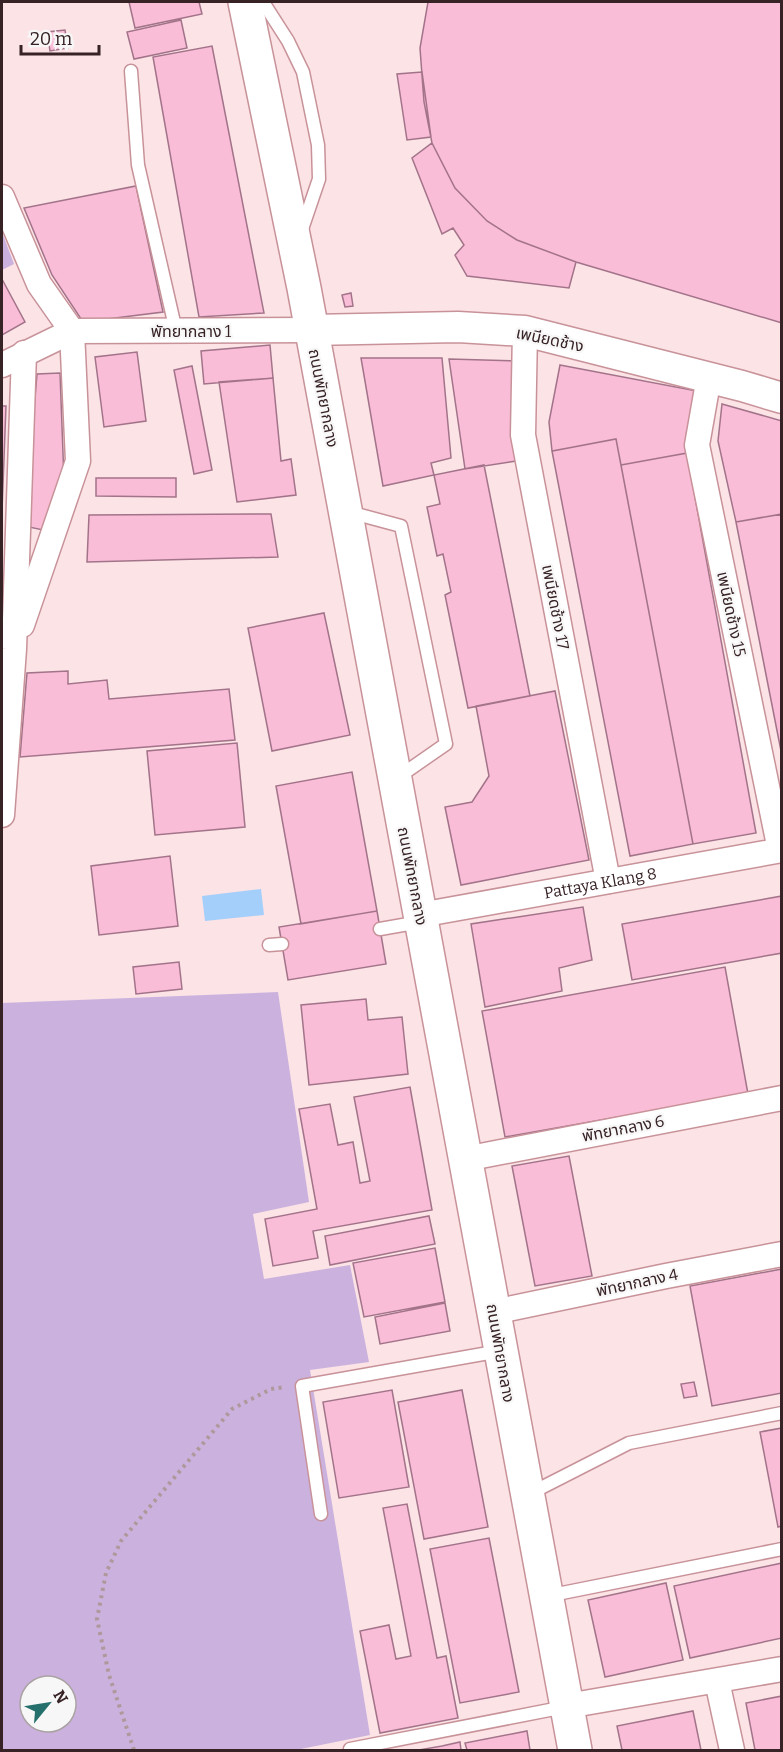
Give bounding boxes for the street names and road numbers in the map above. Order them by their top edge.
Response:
street label: พัทยากลาง 1 [151,322,232,341]
street label: เพนียดช้าง [514,323,585,356]
street label: ถนนพัทยากลาง [305,347,342,449]
street label: เพนียดช้าง 17 [538,563,573,651]
street label: เพนียดช้าง 15 [713,570,750,659]
street label: ถนนพัทยากลาง [394,825,431,927]
street label: Pattaya Klang 8 [542,864,658,903]
street label: พัทยากลาง 6 [580,1111,666,1146]
street label: พัทยากลาง 4 [594,1264,680,1300]
street label: ถนนพัทยากลาง [482,1302,519,1404]

